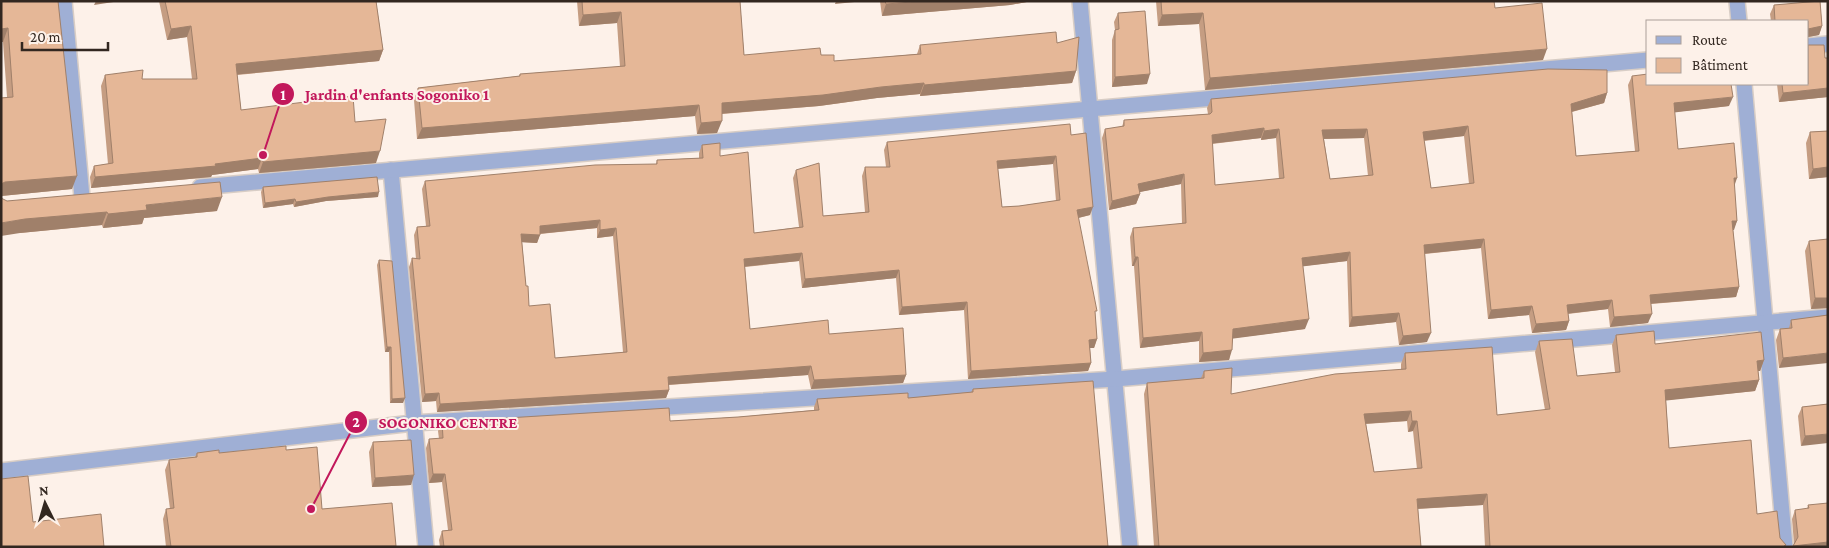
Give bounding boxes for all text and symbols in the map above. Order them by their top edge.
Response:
scale bar [22,20,109,52]
legend [1646,20,1809,85]
text: 20 m [30,29,61,45]
text: Route [1692,32,1727,48]
text: Bâtiment [1692,57,1749,73]
callout: Jardin d'enfants Sogoniko 1 [270,79,499,110]
text: Jardin d'enfants Sogoniko 1 [303,86,489,103]
text: 1 [280,87,286,103]
callout: SOGONIKO CENTRE [343,406,527,437]
text: 2 [352,414,360,430]
text: SOGONIKO CENTRE [379,414,517,431]
north arrow [20,478,70,528]
text: N [38,482,50,498]

